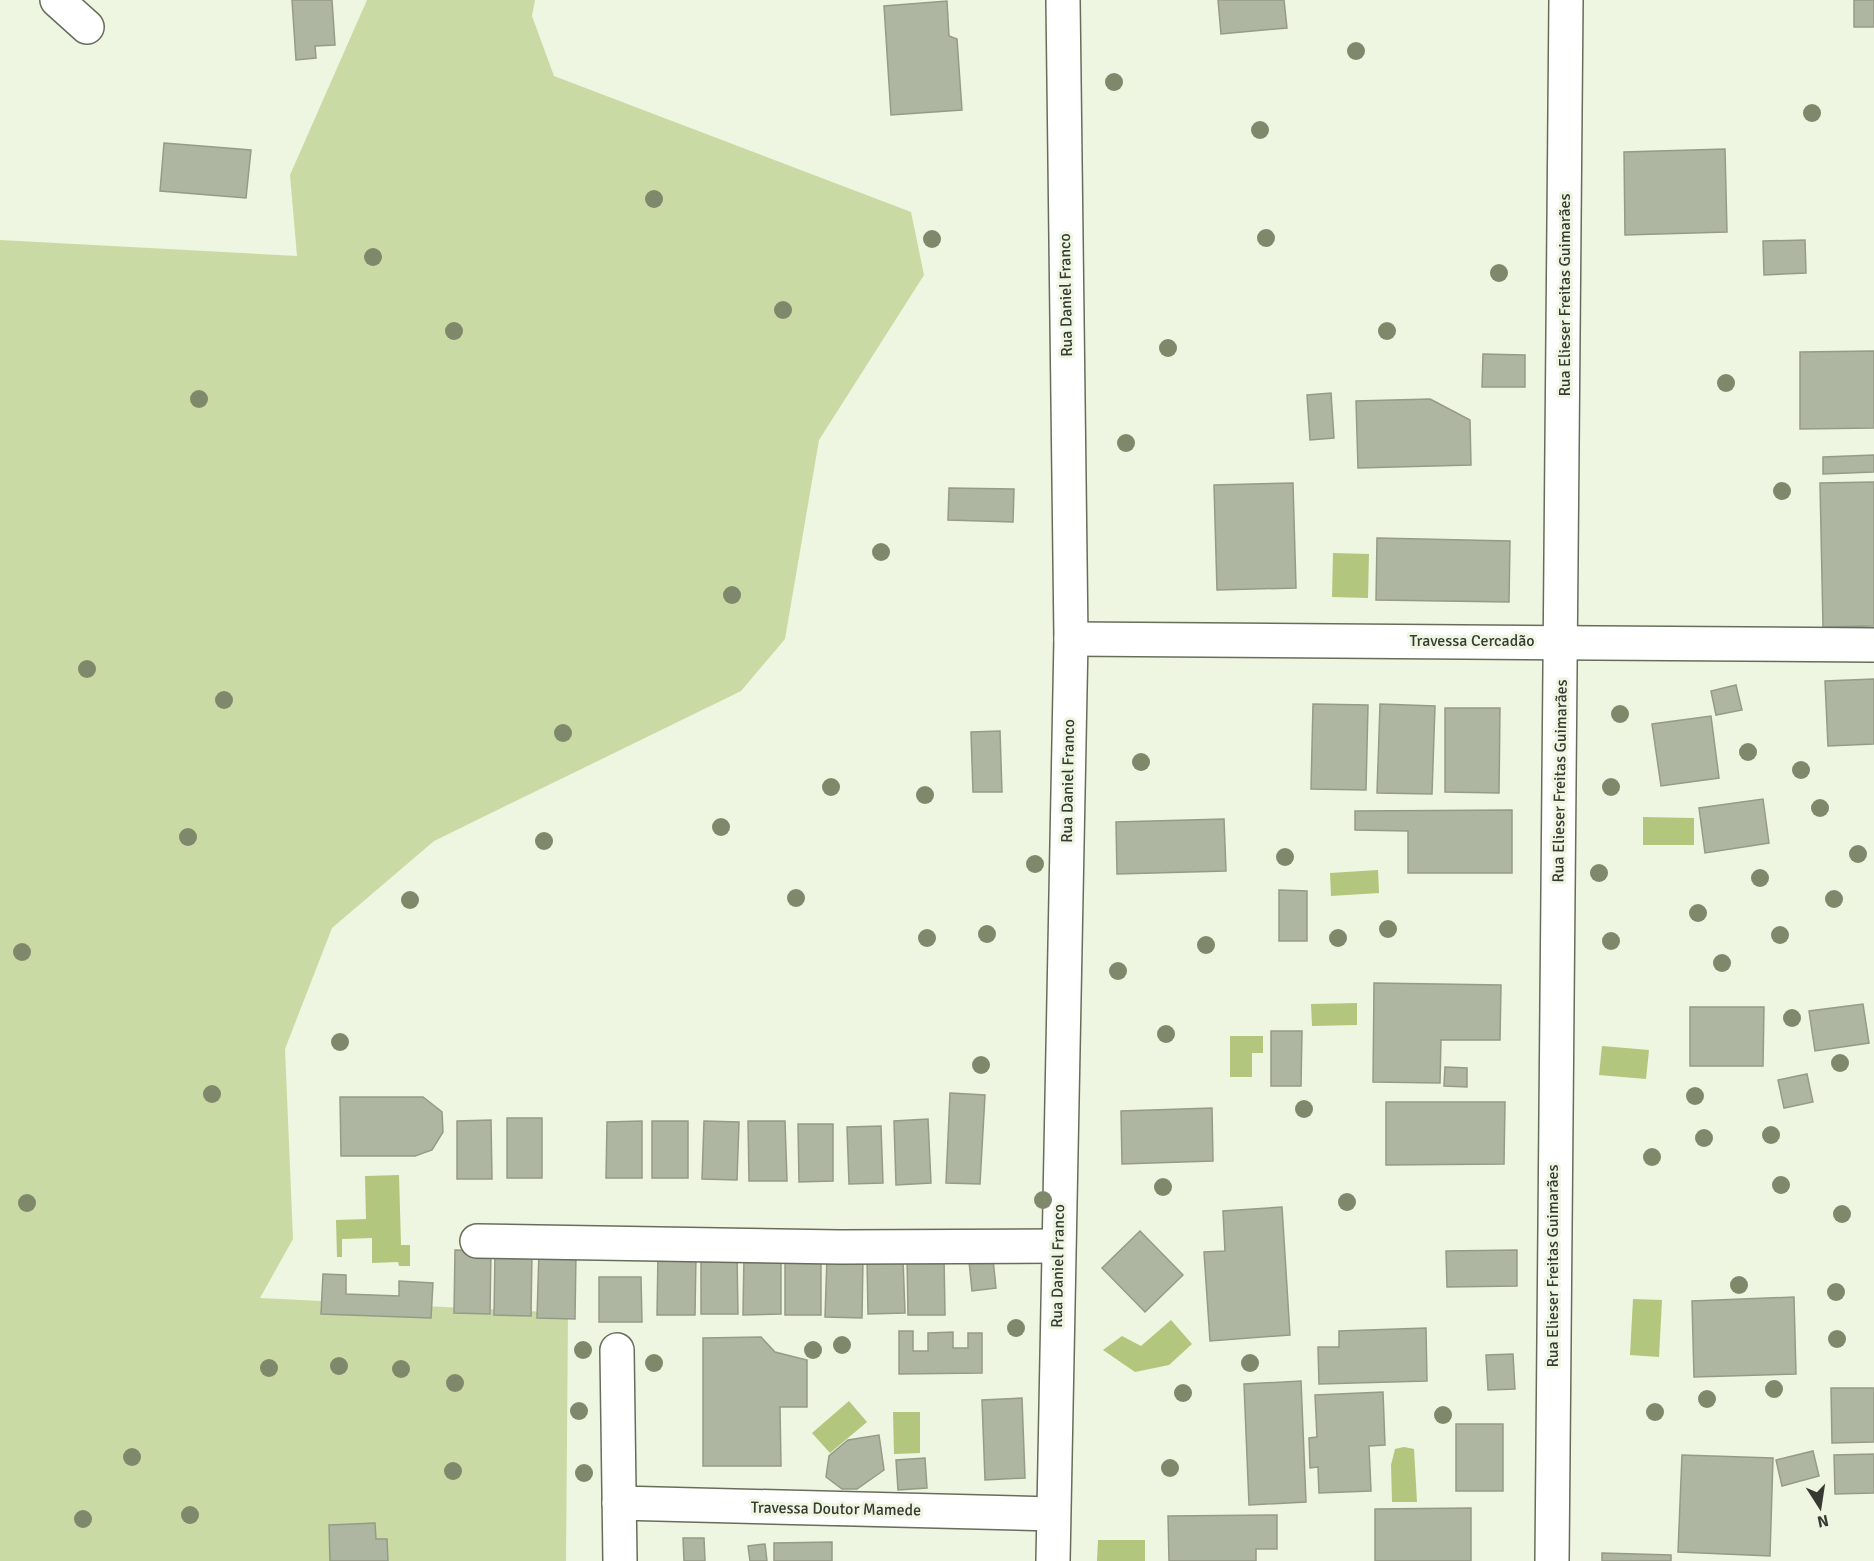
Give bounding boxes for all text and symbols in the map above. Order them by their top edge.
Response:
street label: Rua Elieser Freitas Guimarães [1555,193,1575,397]
street label: Rua Daniel Franco [1055,233,1077,357]
street label: Travessa Cercadão [1409,631,1535,651]
street label: Rua Elieser Freitas Guimarães [1548,679,1572,883]
street label: Rua Daniel Franco [1057,719,1079,843]
street label: Rua Elieser Freitas Guimarães [1543,1164,1563,1368]
street label: Rua Daniel Franco [1047,1204,1069,1328]
north arrow [1790,1477,1850,1537]
street label: Travessa Doutor Mamede [751,1498,921,1520]
text: N [1815,1510,1830,1532]

